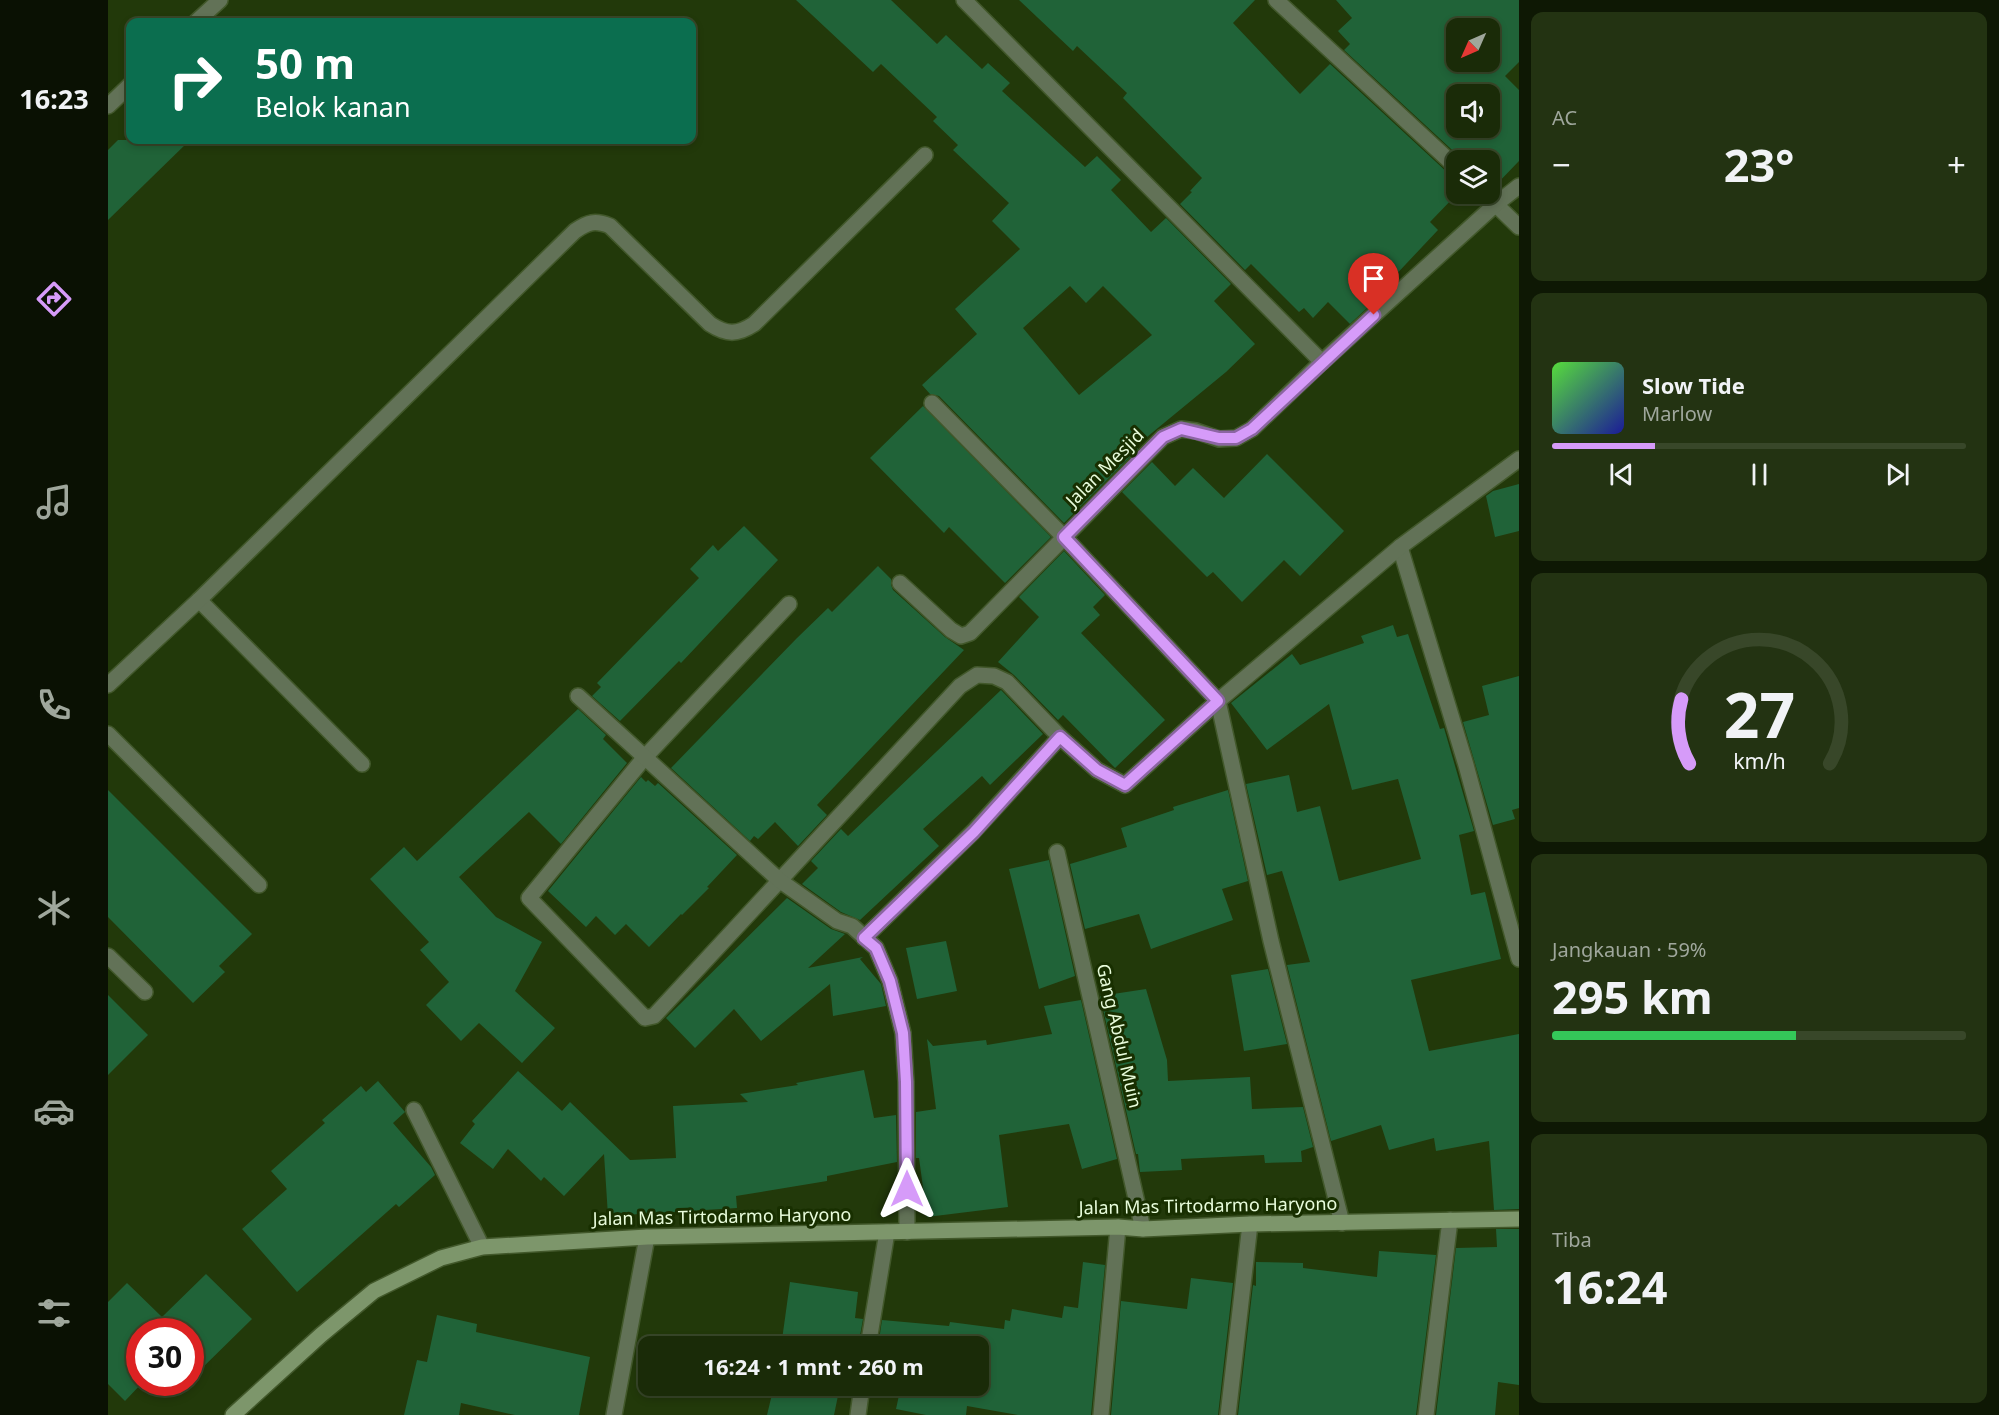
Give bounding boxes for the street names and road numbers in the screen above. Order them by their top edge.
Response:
street label: Jalan Mesjid [1059,423,1148,513]
street label: Gang Abdul Muin [1092,961,1148,1110]
street label: Jalan Mas Tirtodarmo Haryono [1076,1191,1338,1219]
street label: Jalan Mas Tirtodarmo Haryono [590,1202,852,1230]

